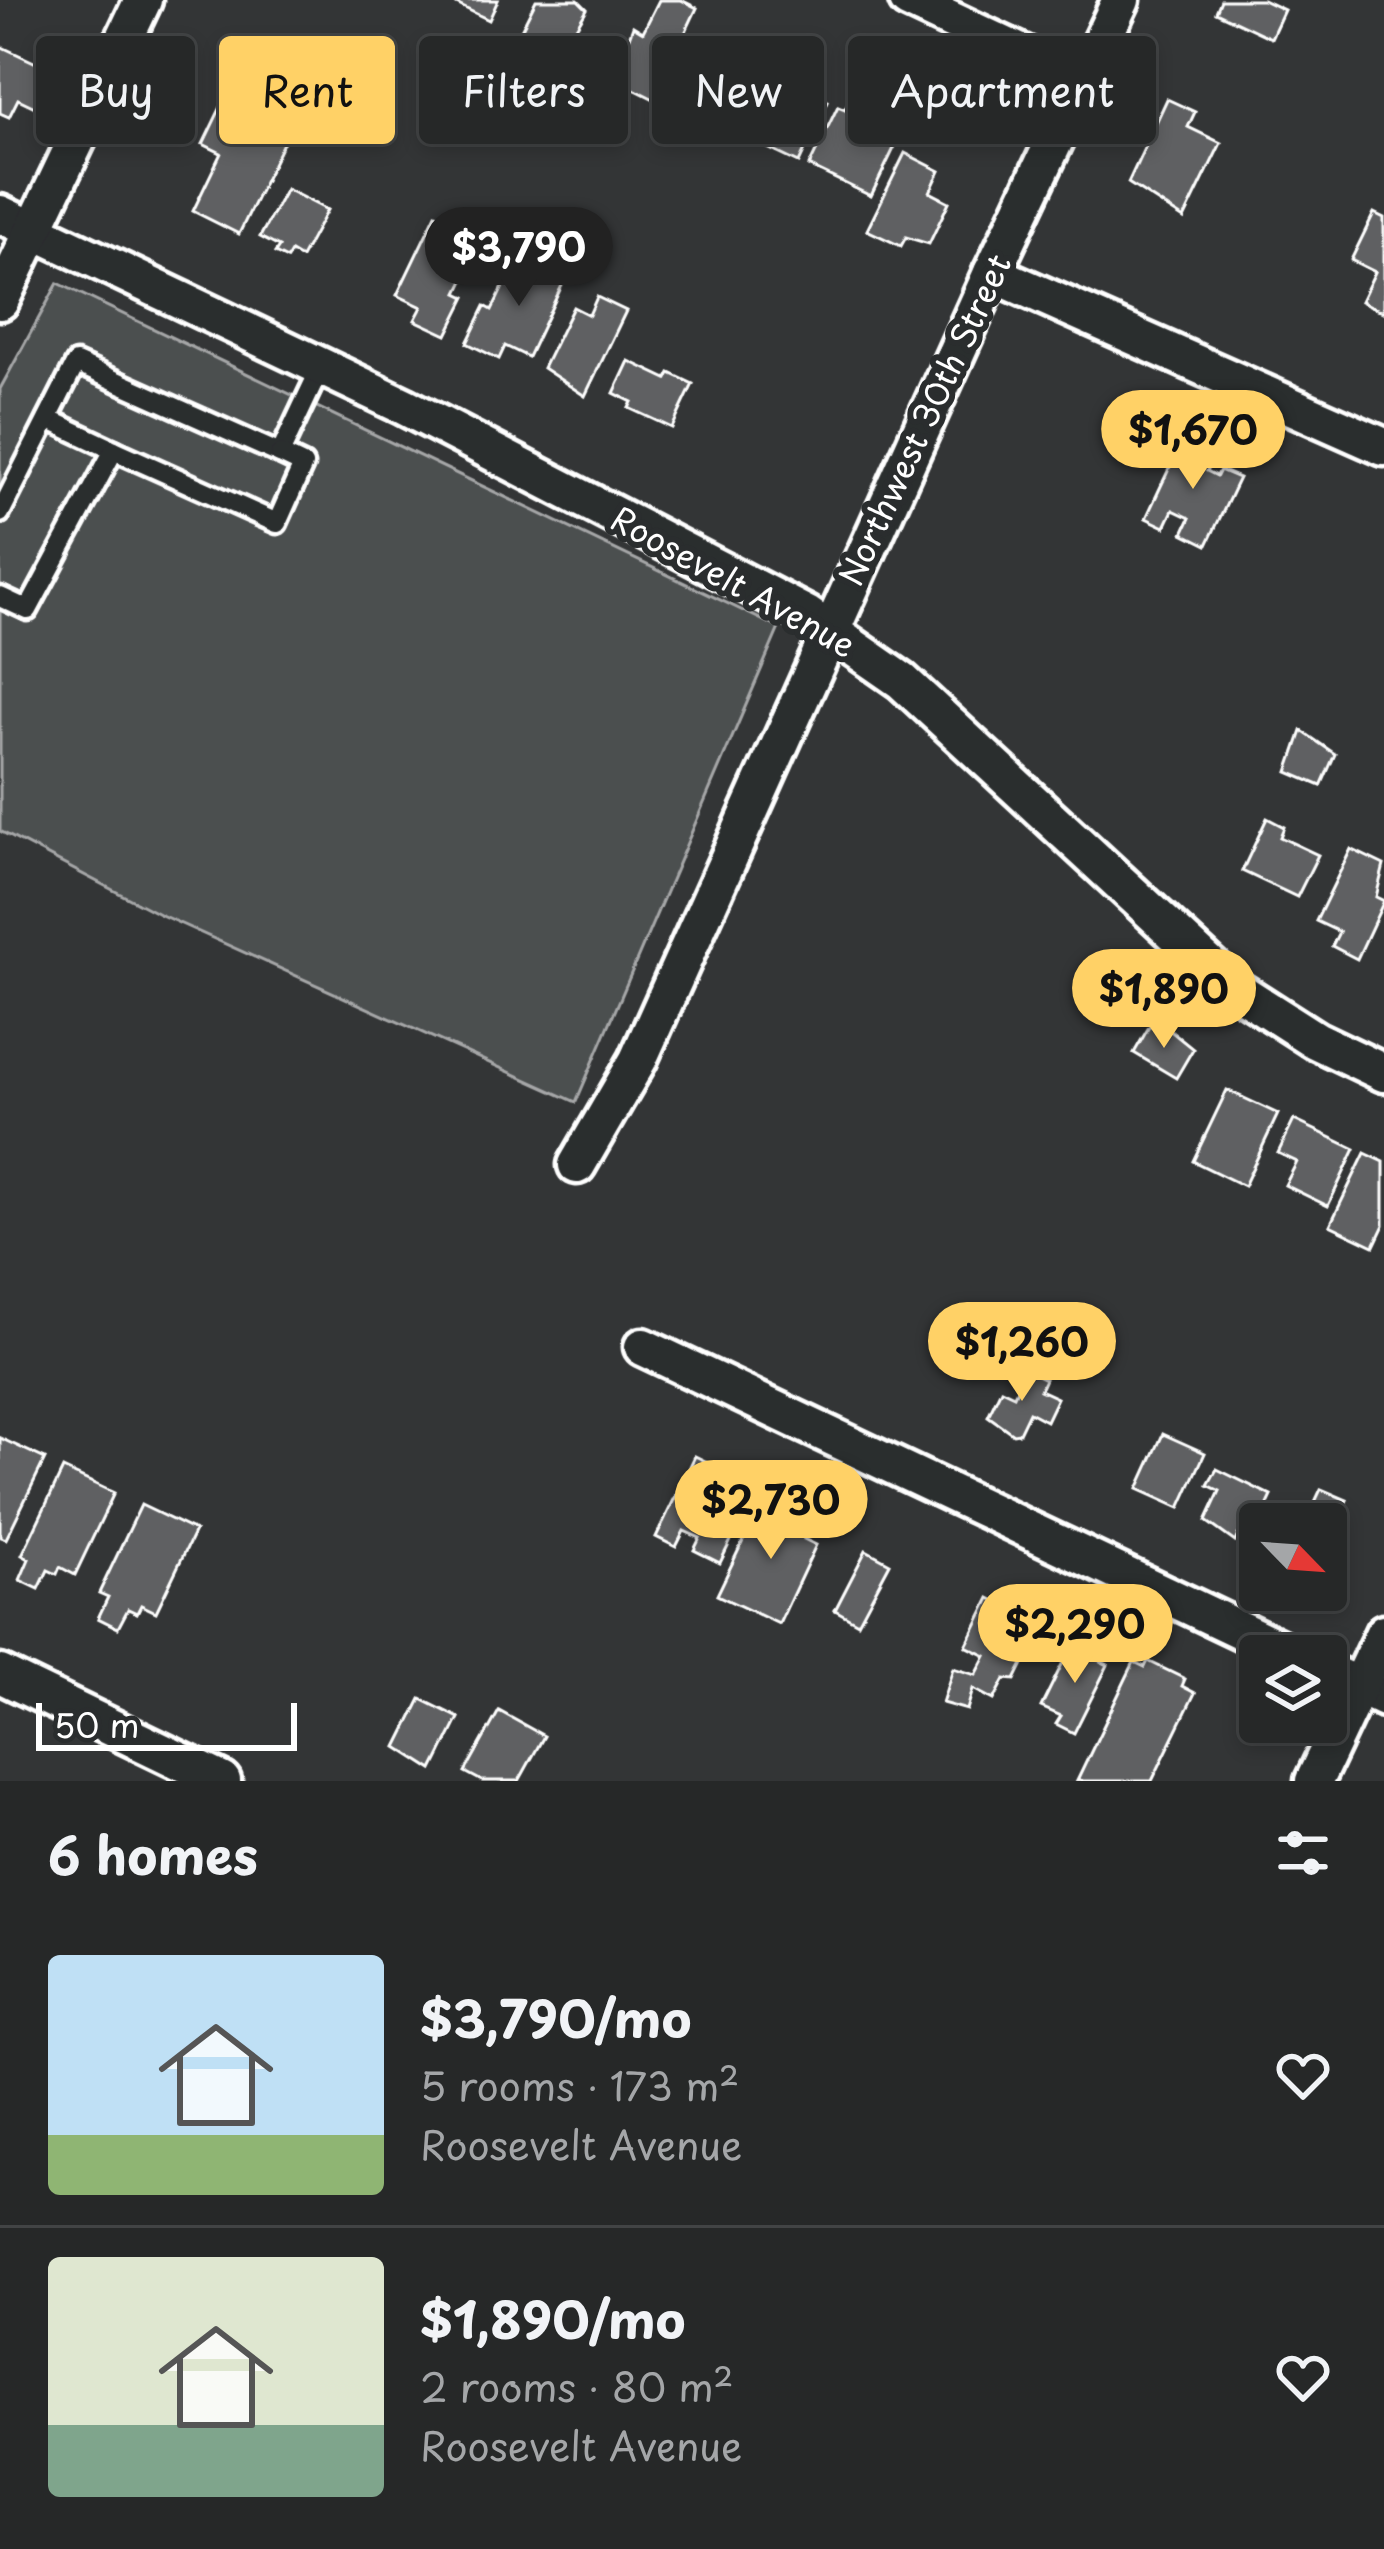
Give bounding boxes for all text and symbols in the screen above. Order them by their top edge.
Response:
chip: Buy [36,36,195,144]
chip: Rent [219,36,395,144]
chip: Filters [419,36,628,144]
chip: New [652,36,824,144]
chip: Apartment [848,36,1156,144]
pin: $3,790 [421,207,617,309]
text: $3,790 [452,216,586,275]
street label: Northwest 30th Street [824,245,1022,593]
pin: $1,670 [1095,390,1291,492]
text: $1,670 [1128,399,1258,458]
street label: Roosevelt Avenue [603,492,865,668]
pin: $1,890 [1066,949,1262,1051]
text: $1,890 [1099,958,1229,1017]
pin: $1,260 [924,1302,1120,1404]
text: $1,260 [955,1311,1089,1370]
pin: $2,730 [673,1460,869,1562]
text: $2,730 [702,1469,840,1528]
north arrow [1239,1503,1347,1611]
map controls [1239,1503,1347,1743]
pin: $2,290 [977,1584,1173,1686]
text: $2,290 [1005,1593,1145,1652]
button: layers [1239,1635,1347,1743]
scale bar [36,1697,297,1750]
text: 50 m [54,1699,140,1749]
text: 6 homes [48,1815,258,1892]
icon: filters [1270,1820,1336,1886]
text: $3,790/mo [420,1978,691,2055]
icon: home [144,2003,288,2147]
icon: heart [1270,2042,1336,2108]
text: 5 rooms · 173 m² [420,2055,739,2114]
text: Roosevelt Avenue [420,2114,742,2173]
text: $1,890/mo [420,2279,686,2356]
icon: home [144,2305,288,2449]
icon: heart [1270,2344,1336,2410]
text: 2 rooms · 80 m² [420,2356,734,2415]
text: Roosevelt Avenue [420,2415,742,2474]

